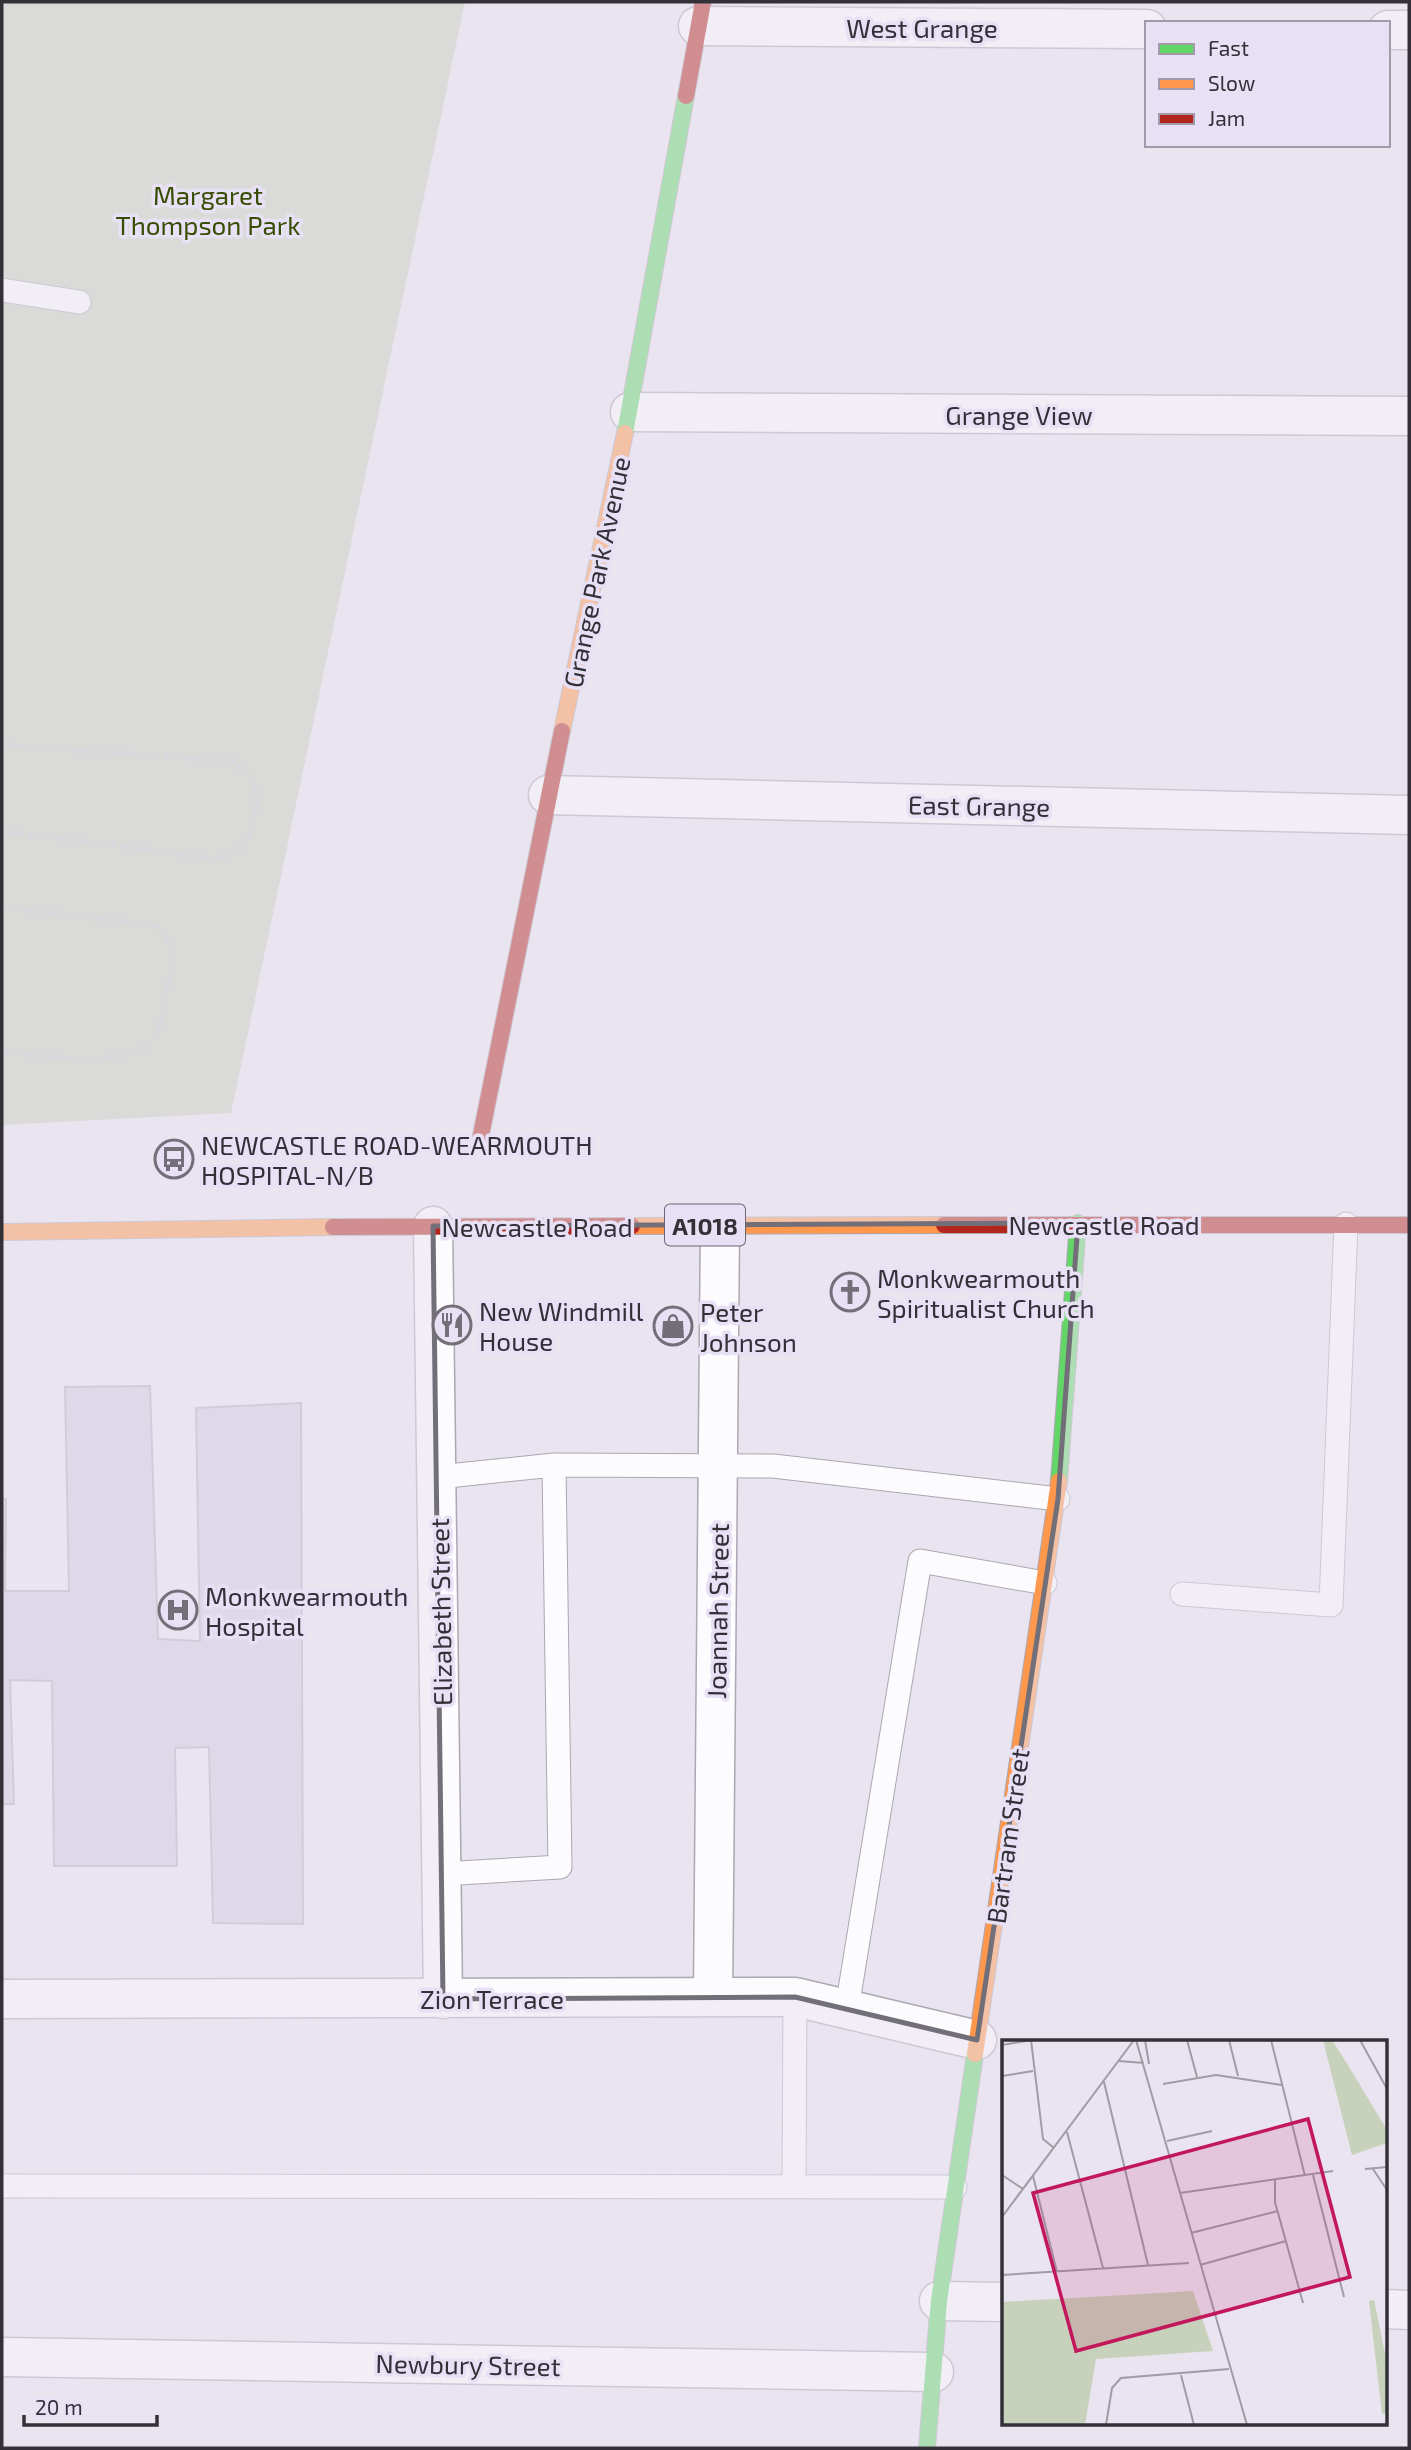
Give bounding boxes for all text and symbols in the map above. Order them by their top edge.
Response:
street label: West Grange [846,12,998,43]
legend [1145,21,1390,147]
text: Fast [1208,35,1249,60]
text: Slow [1208,70,1255,95]
text: Jam [1208,105,1245,130]
park label: Margaret Thompson Park [116,179,300,240]
street label: Grange View [945,399,1093,430]
street label: Grange Park Avenue [556,454,636,690]
street label: East Grange [908,788,1050,822]
place label: NEWCASTLE ROAD-WEARMOUTH HOSPITAL-N/B [201,1129,593,1190]
bus stop icon: NEWCASTLE ROAD-WEARMOUTH HOSPITAL-N/B [153,1138,195,1180]
road number: A1018 [665,1204,745,1246]
street label: Newcastle Road [1008,1209,1200,1240]
street label: Newcastle Road [441,1211,633,1242]
place label: Monkwearmouth Spiritualist Church [877,1262,1095,1323]
church icon: Monkwearmouth Spiritualist Church [829,1271,871,1313]
place label: New Windmill House [479,1295,644,1356]
place label: Peter Johnson [700,1296,797,1357]
restaurant icon: New Windmill House [431,1304,473,1346]
shop icon: Peter Johnson [652,1305,694,1347]
street label: Elizabeth Street [423,1518,457,1706]
street label: Joannah Street [700,1523,734,1699]
place label: Monkwearmouth Hospital [205,1580,408,1641]
hospital icon: Monkwearmouth Hospital [157,1589,199,1631]
street label: Bartram Street [979,1746,1035,1925]
street label: Zion Terrace [420,1983,564,2014]
inset map [1002,2040,1386,2426]
street label: Newbury Street [375,2347,561,2381]
scale bar [24,2384,158,2428]
text: 20 m [35,2394,83,2419]

